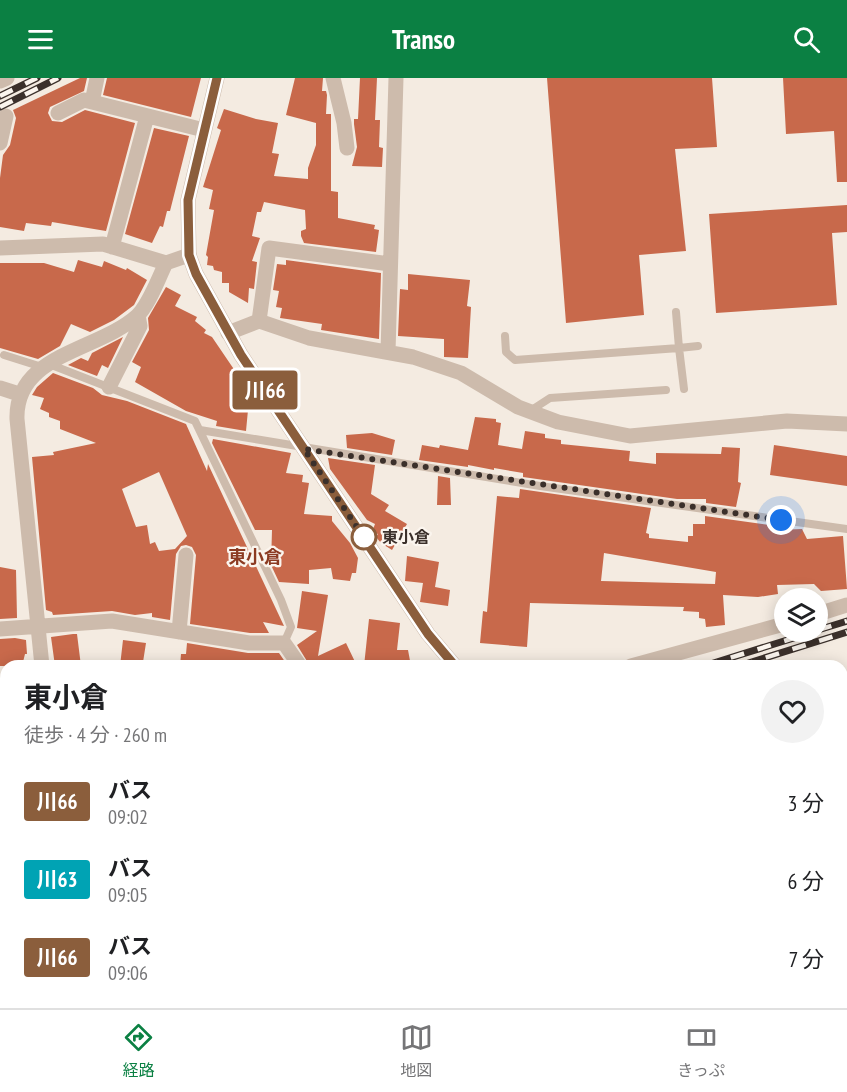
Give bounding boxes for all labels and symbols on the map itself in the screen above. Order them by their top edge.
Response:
line badge: 川66 [230,370,300,410]
your location [766,505,796,535]
marker: 東小倉 [351,524,377,550]
place label: 東小倉 [382,527,430,547]
district label: 東小倉 [228,545,282,568]

